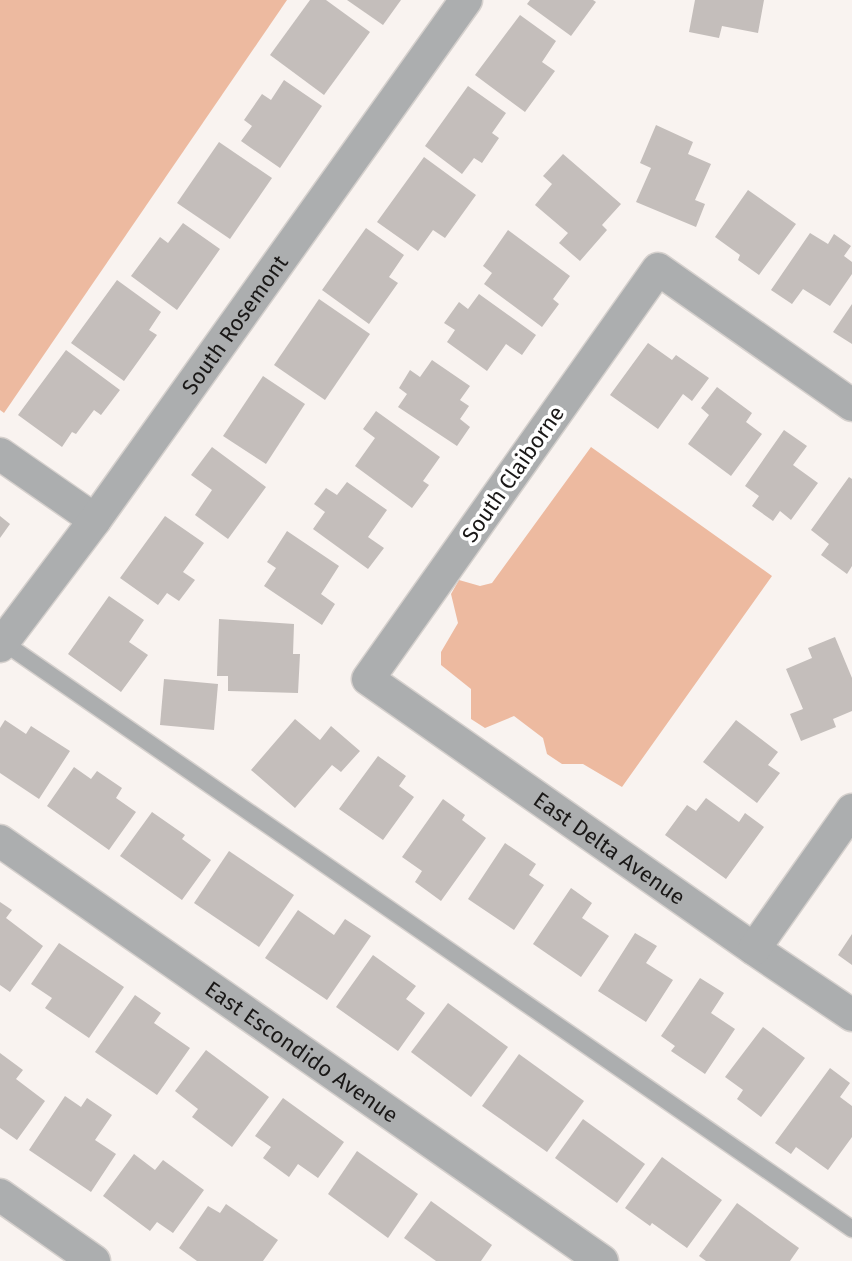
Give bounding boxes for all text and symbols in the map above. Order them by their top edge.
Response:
street label: South Rosemont [176,249,293,399]
street label: South Claiborne [456,401,570,547]
street label: East Delta Avenue [529,786,691,910]
street label: East Escondido Avenue [200,975,404,1128]

